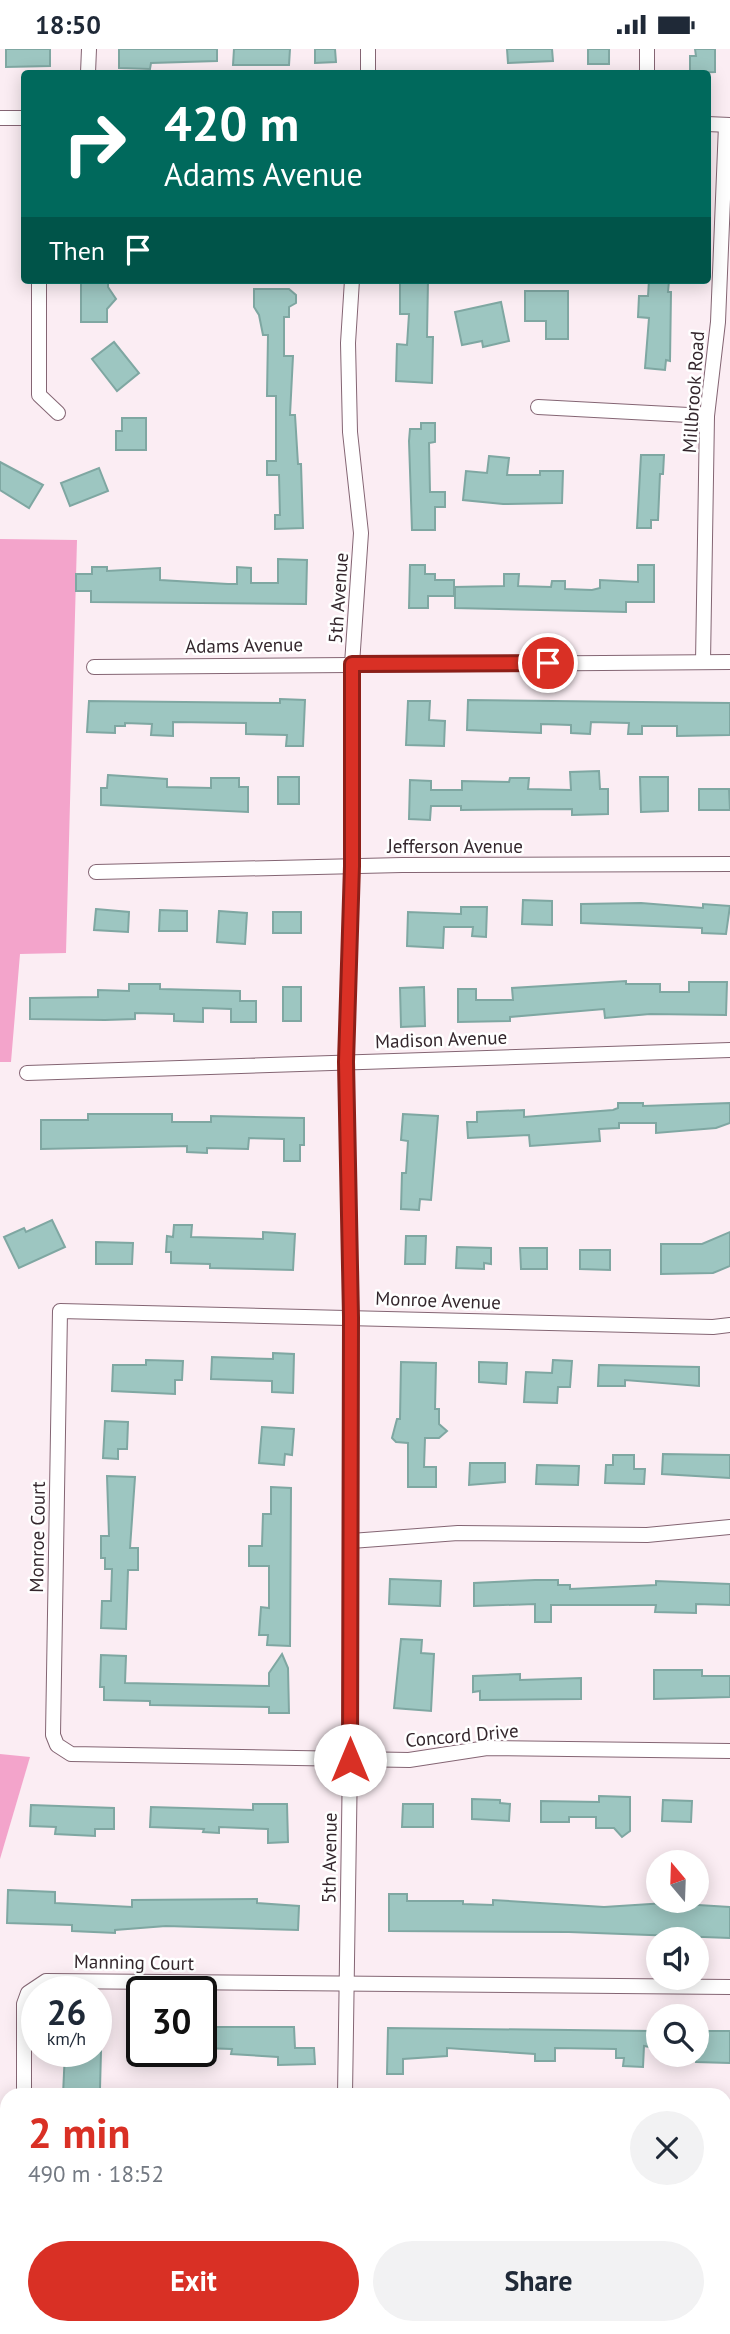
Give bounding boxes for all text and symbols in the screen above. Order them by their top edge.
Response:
text: 18:50 [35,8,101,41]
text: 420 m [164,91,299,155]
icon: right [49,98,140,189]
text: Adams Avenue [164,153,363,195]
icon: arrive [119,231,157,269]
text: Then [49,234,105,267]
street label: Millbrook Road [677,330,709,454]
street label: 5th Avenue [323,552,353,644]
street label: Adams Avenue [185,632,303,658]
pin [518,633,578,693]
icon: arrive [529,644,567,682]
street label: Jefferson Avenue [386,834,523,858]
street label: Madison Avenue [375,1025,507,1053]
street label: Monroe Avenue [375,1286,501,1314]
street label: Monroe Court [24,1481,50,1593]
street label: Concord Drive [404,1718,520,1752]
position arrow [313,1723,387,1797]
street label: 5th Avenue [316,1812,342,1904]
north arrow [646,1850,709,1913]
map controls [646,1850,709,2067]
button: sound [646,1927,709,1990]
street label: Manning Court [74,1949,195,1975]
speed limit sign: 30 [126,1976,217,2067]
text: 26 [47,1989,86,2035]
button: search [646,2004,709,2067]
text: km/h [47,2027,86,2050]
text: 2 min [28,2105,130,2160]
button: close [630,2111,704,2185]
text: 490 m · 18:52 [28,2159,164,2188]
button: Exit [28,2241,359,2321]
button: Share [373,2241,704,2321]

